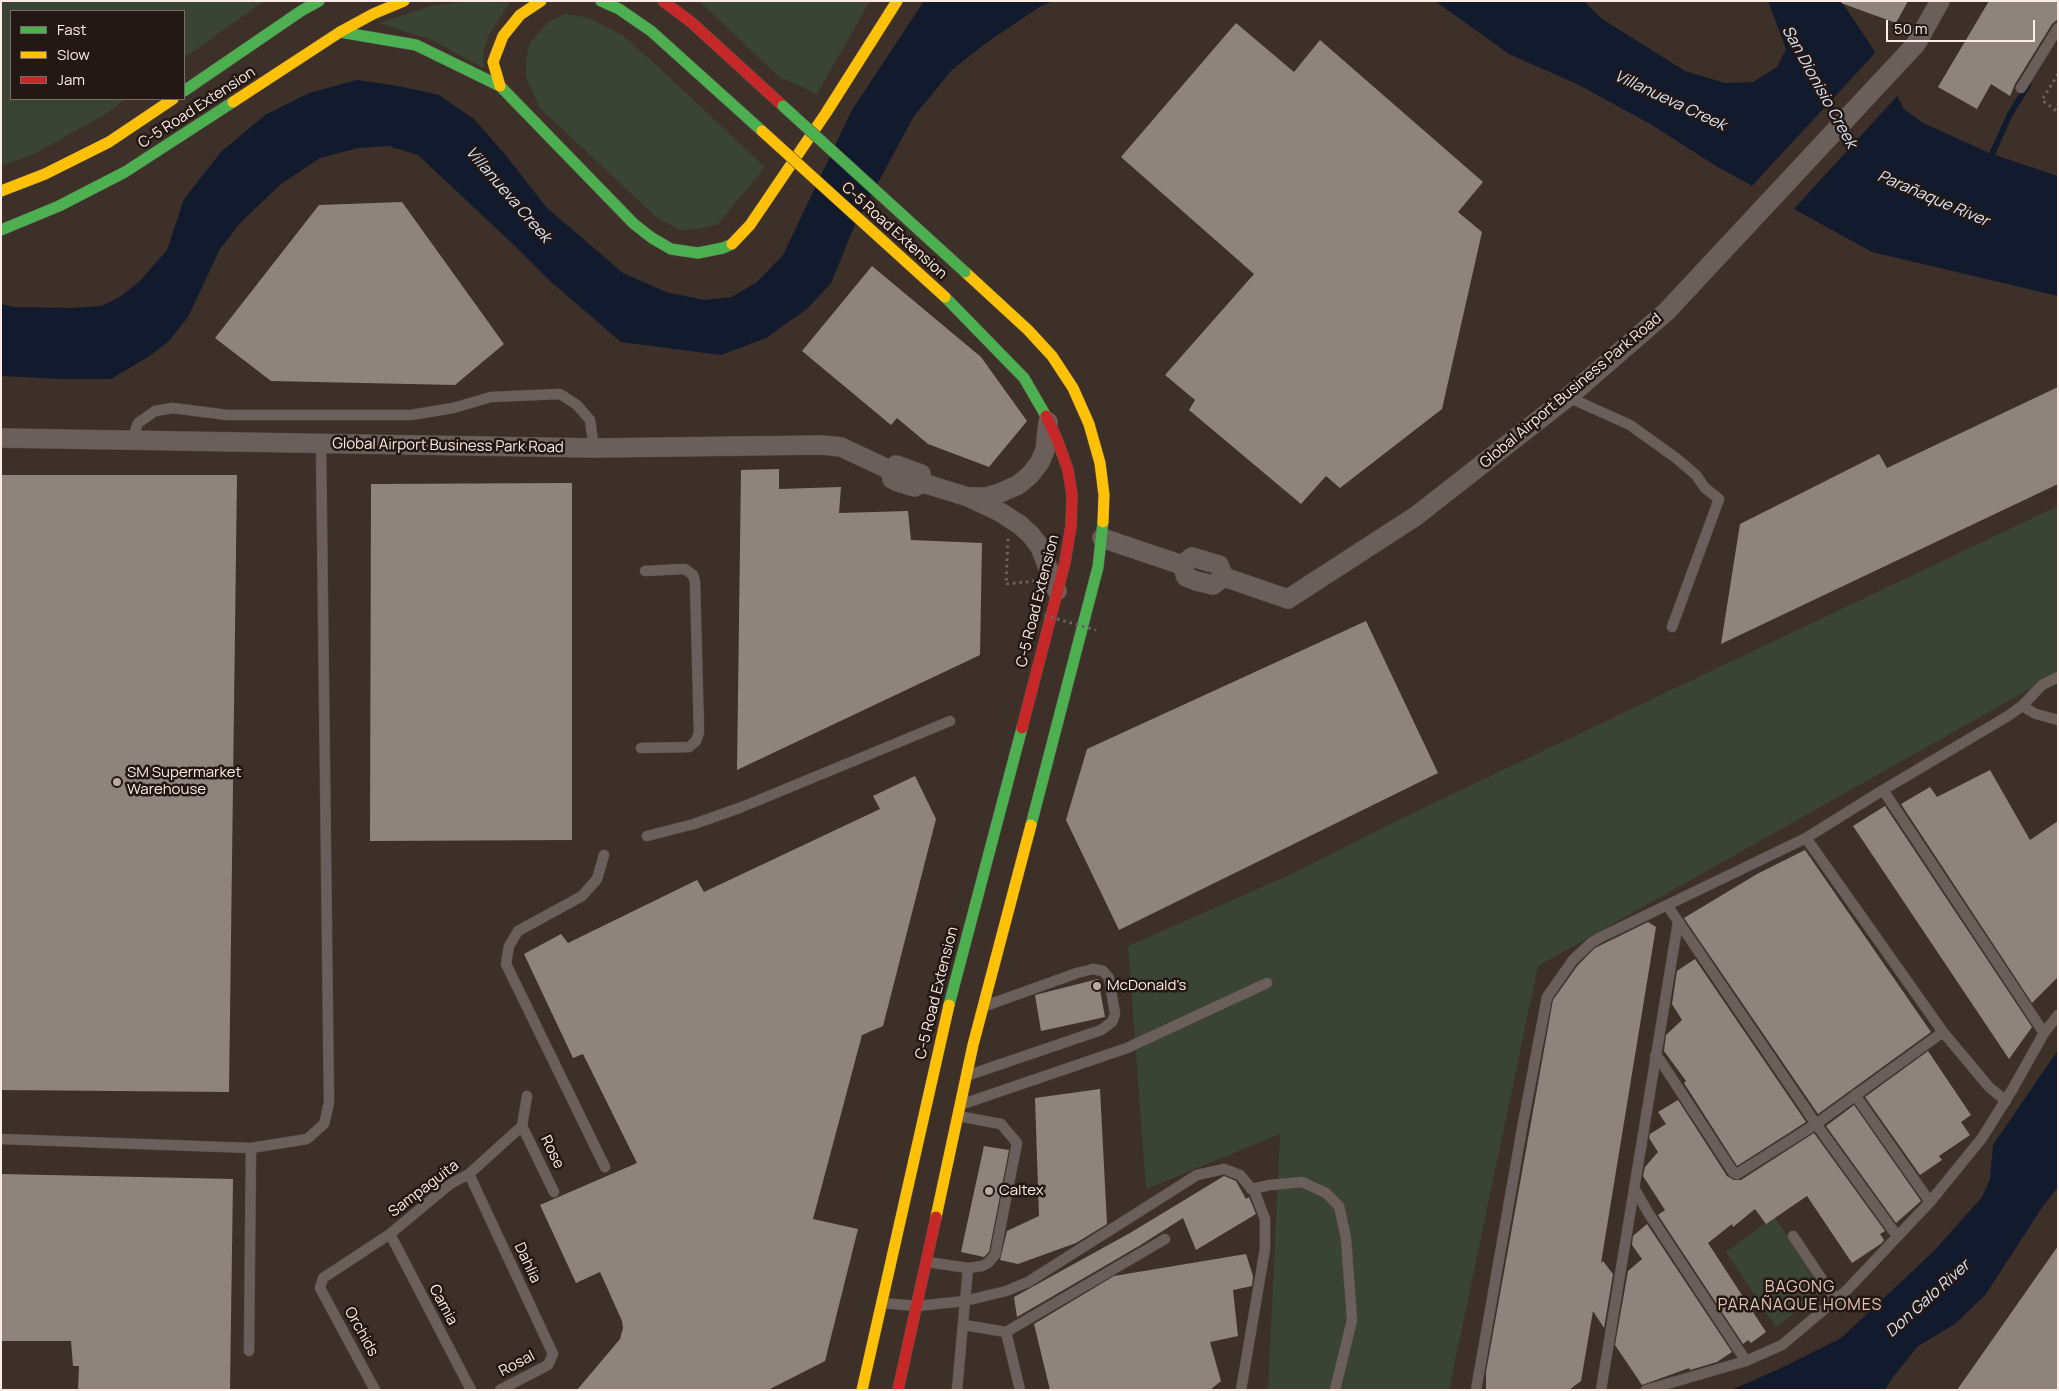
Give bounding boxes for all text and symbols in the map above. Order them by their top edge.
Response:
legend [10,10,185,100]
scale bar [1889,10,2038,42]
text: 50 m [1894,18,1928,39]
text: Fast [57,19,86,40]
water label: San Dionisio Creek [1777,22,1861,152]
text: Slow [57,44,90,65]
street label: C-5 Road Extension [135,63,259,153]
water label: Villanueva Creek [1611,67,1729,135]
text: Jam [57,69,85,90]
water label: Villanueva Creek [461,143,555,247]
water label: Parañaque River [1874,167,1992,231]
street label: C-5 Road Extension [837,179,951,283]
street label: Global Airport Business Park Road [1477,310,1665,472]
street label: Global Airport Business Park Road [332,435,564,457]
street label: C-5 Road Extension [1013,533,1063,669]
place label: SM Supermarket Warehouse [127,764,242,799]
marker: SM Supermarket Warehouse [111,776,123,788]
street label: C-5 Road Extension [912,925,962,1061]
place label: McDonald's [1107,977,1186,995]
marker: McDonald's [1091,980,1103,992]
street label: Rose [536,1132,568,1172]
street label: Sampaguita [385,1157,463,1221]
place label: Caltex [999,1182,1044,1200]
marker: Caltex [983,1185,995,1197]
street label: Dahlia [510,1240,544,1286]
water label: Don Galo River [1882,1256,1974,1342]
district label: BAGONG PARAÑAQUE HOMES [1716,1278,1884,1316]
street label: Camia [425,1282,461,1328]
street label: Orchids [340,1304,382,1360]
street label: Rosal [496,1347,538,1381]

